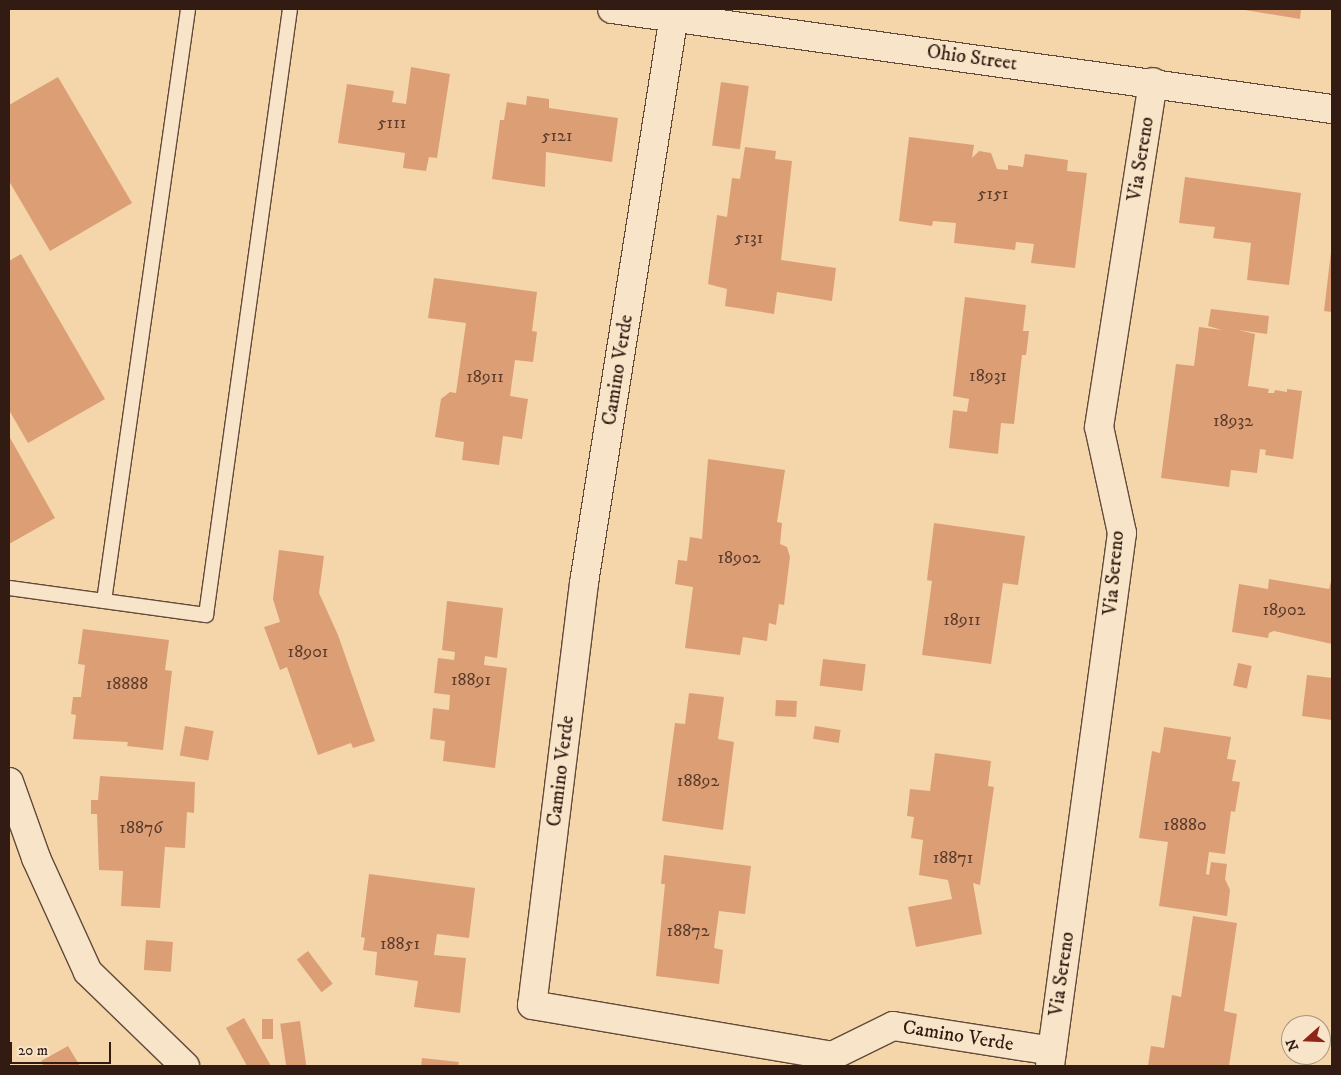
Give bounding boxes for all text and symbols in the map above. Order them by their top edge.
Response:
street label: Ohio Street [925,40,1019,76]
house number: 5111 [378,112,406,134]
street label: Via Sereno [1122,115,1160,203]
house number: 5121 [541,125,573,147]
house number: 5151 [978,183,1008,205]
house number: 5131 [735,227,763,249]
street label: Camino Verde [597,313,639,427]
house number: 18931 [969,365,1007,387]
house number: 18911 [466,366,504,388]
house number: 18932 [1213,410,1253,432]
street label: Via Sereno [1098,530,1130,616]
house number: 18902 [717,547,761,569]
house number: 18902 [1262,599,1306,621]
house number: 18911 [943,609,981,631]
house number: 18901 [288,641,328,663]
house number: 18891 [451,669,491,691]
house number: 18888 [106,673,148,695]
street label: Camino Verde [542,714,580,828]
house number: 18892 [677,770,719,792]
house number: 18880 [1163,814,1207,836]
house number: 18876 [119,817,163,839]
house number: 18871 [933,847,973,869]
house number: 18872 [667,920,709,942]
street label: Via Sereno [1044,930,1080,1018]
house number: 18851 [380,933,420,955]
street label: Camino Verde [901,1015,1015,1057]
north arrow [1281,1015,1331,1065]
scale bar [12,1032,114,1064]
text: N [1282,1036,1303,1053]
text: 20 m [18,1041,48,1060]

